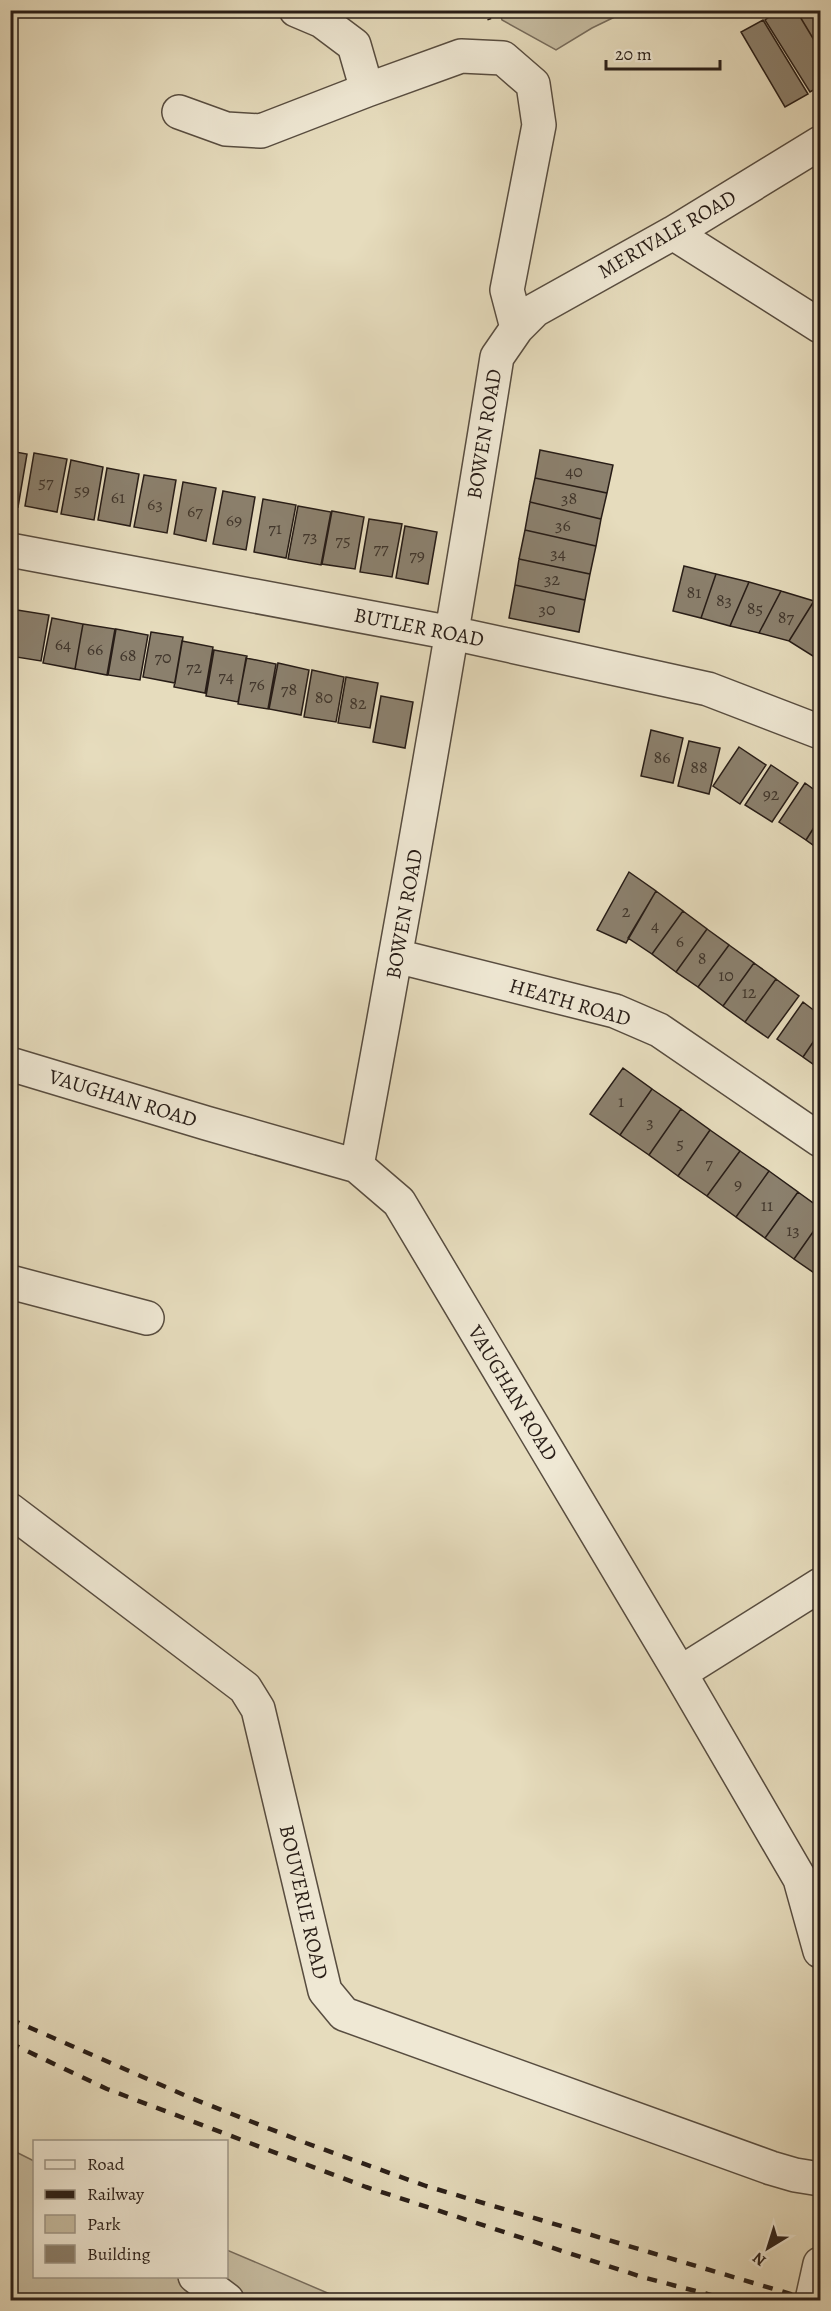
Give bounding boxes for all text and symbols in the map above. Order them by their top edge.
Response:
scale bar [606,33,720,71]
text: 20 m [615,42,652,66]
street label: MERIVALE ROAD [593,183,741,285]
street label: BOWEN ROAD [460,367,508,501]
house number: 40 [565,459,583,483]
house number: 57 [38,470,54,494]
house number: 59 [74,478,90,502]
house number: 61 [111,485,125,509]
house number: 38 [561,486,577,510]
house number: 63 [147,492,163,516]
house number: 67 [187,499,203,523]
house number: 69 [226,508,242,532]
house number: 36 [555,513,571,537]
house number: 71 [268,516,282,540]
house number: 73 [302,524,318,548]
house number: 75 [335,528,351,552]
house number: 77 [373,536,389,560]
house number: 34 [550,541,566,565]
house number: 79 [409,543,425,567]
house number: 32 [544,567,560,591]
house number: 81 [687,580,701,604]
house number: 83 [716,588,732,612]
house number: 85 [747,596,763,620]
house number: 30 [538,597,556,621]
street label: BUTLER ROAD [352,601,486,653]
house number: 87 [778,605,795,629]
house number: 64 [55,632,71,656]
house number: 66 [87,637,103,661]
house number: 68 [119,643,137,667]
house number: 70 [154,645,172,669]
house number: 72 [186,655,202,679]
house number: 74 [218,664,234,688]
house number: 76 [249,672,265,696]
house number: 78 [281,677,297,701]
house number: 80 [315,685,333,709]
house number: 82 [349,691,367,715]
house number: 86 [653,745,671,769]
house number: 88 [690,755,708,779]
house number: 92 [763,782,780,806]
street label: BOWEN ROAD [379,847,429,981]
house number: 2 [622,899,631,923]
house number: 4 [651,913,659,937]
house number: 6 [676,929,684,953]
house number: 8 [698,946,706,970]
house number: 10 [718,963,734,987]
street label: HEATH ROAD [506,971,634,1033]
house number: 12 [742,980,757,1004]
street label: VAUGHAN ROAD [45,1062,200,1134]
house number: 1 [618,1089,624,1113]
house number: 3 [646,1110,654,1134]
house number: 5 [676,1131,684,1155]
house number: 7 [705,1151,713,1175]
house number: 9 [734,1172,742,1196]
house number: 11 [761,1193,773,1217]
house number: 13 [786,1218,800,1242]
street label: VAUGHAN ROAD [461,1319,565,1466]
street label: BOUVERIE ROAD [273,1822,335,1982]
legend [33,2140,228,2278]
text: Road [87,2152,125,2176]
text: Railway [87,2182,145,2206]
text: Park [87,2212,121,2236]
north arrow [738,2218,798,2278]
text: Building [87,2242,151,2266]
text: N [748,2247,771,2271]

